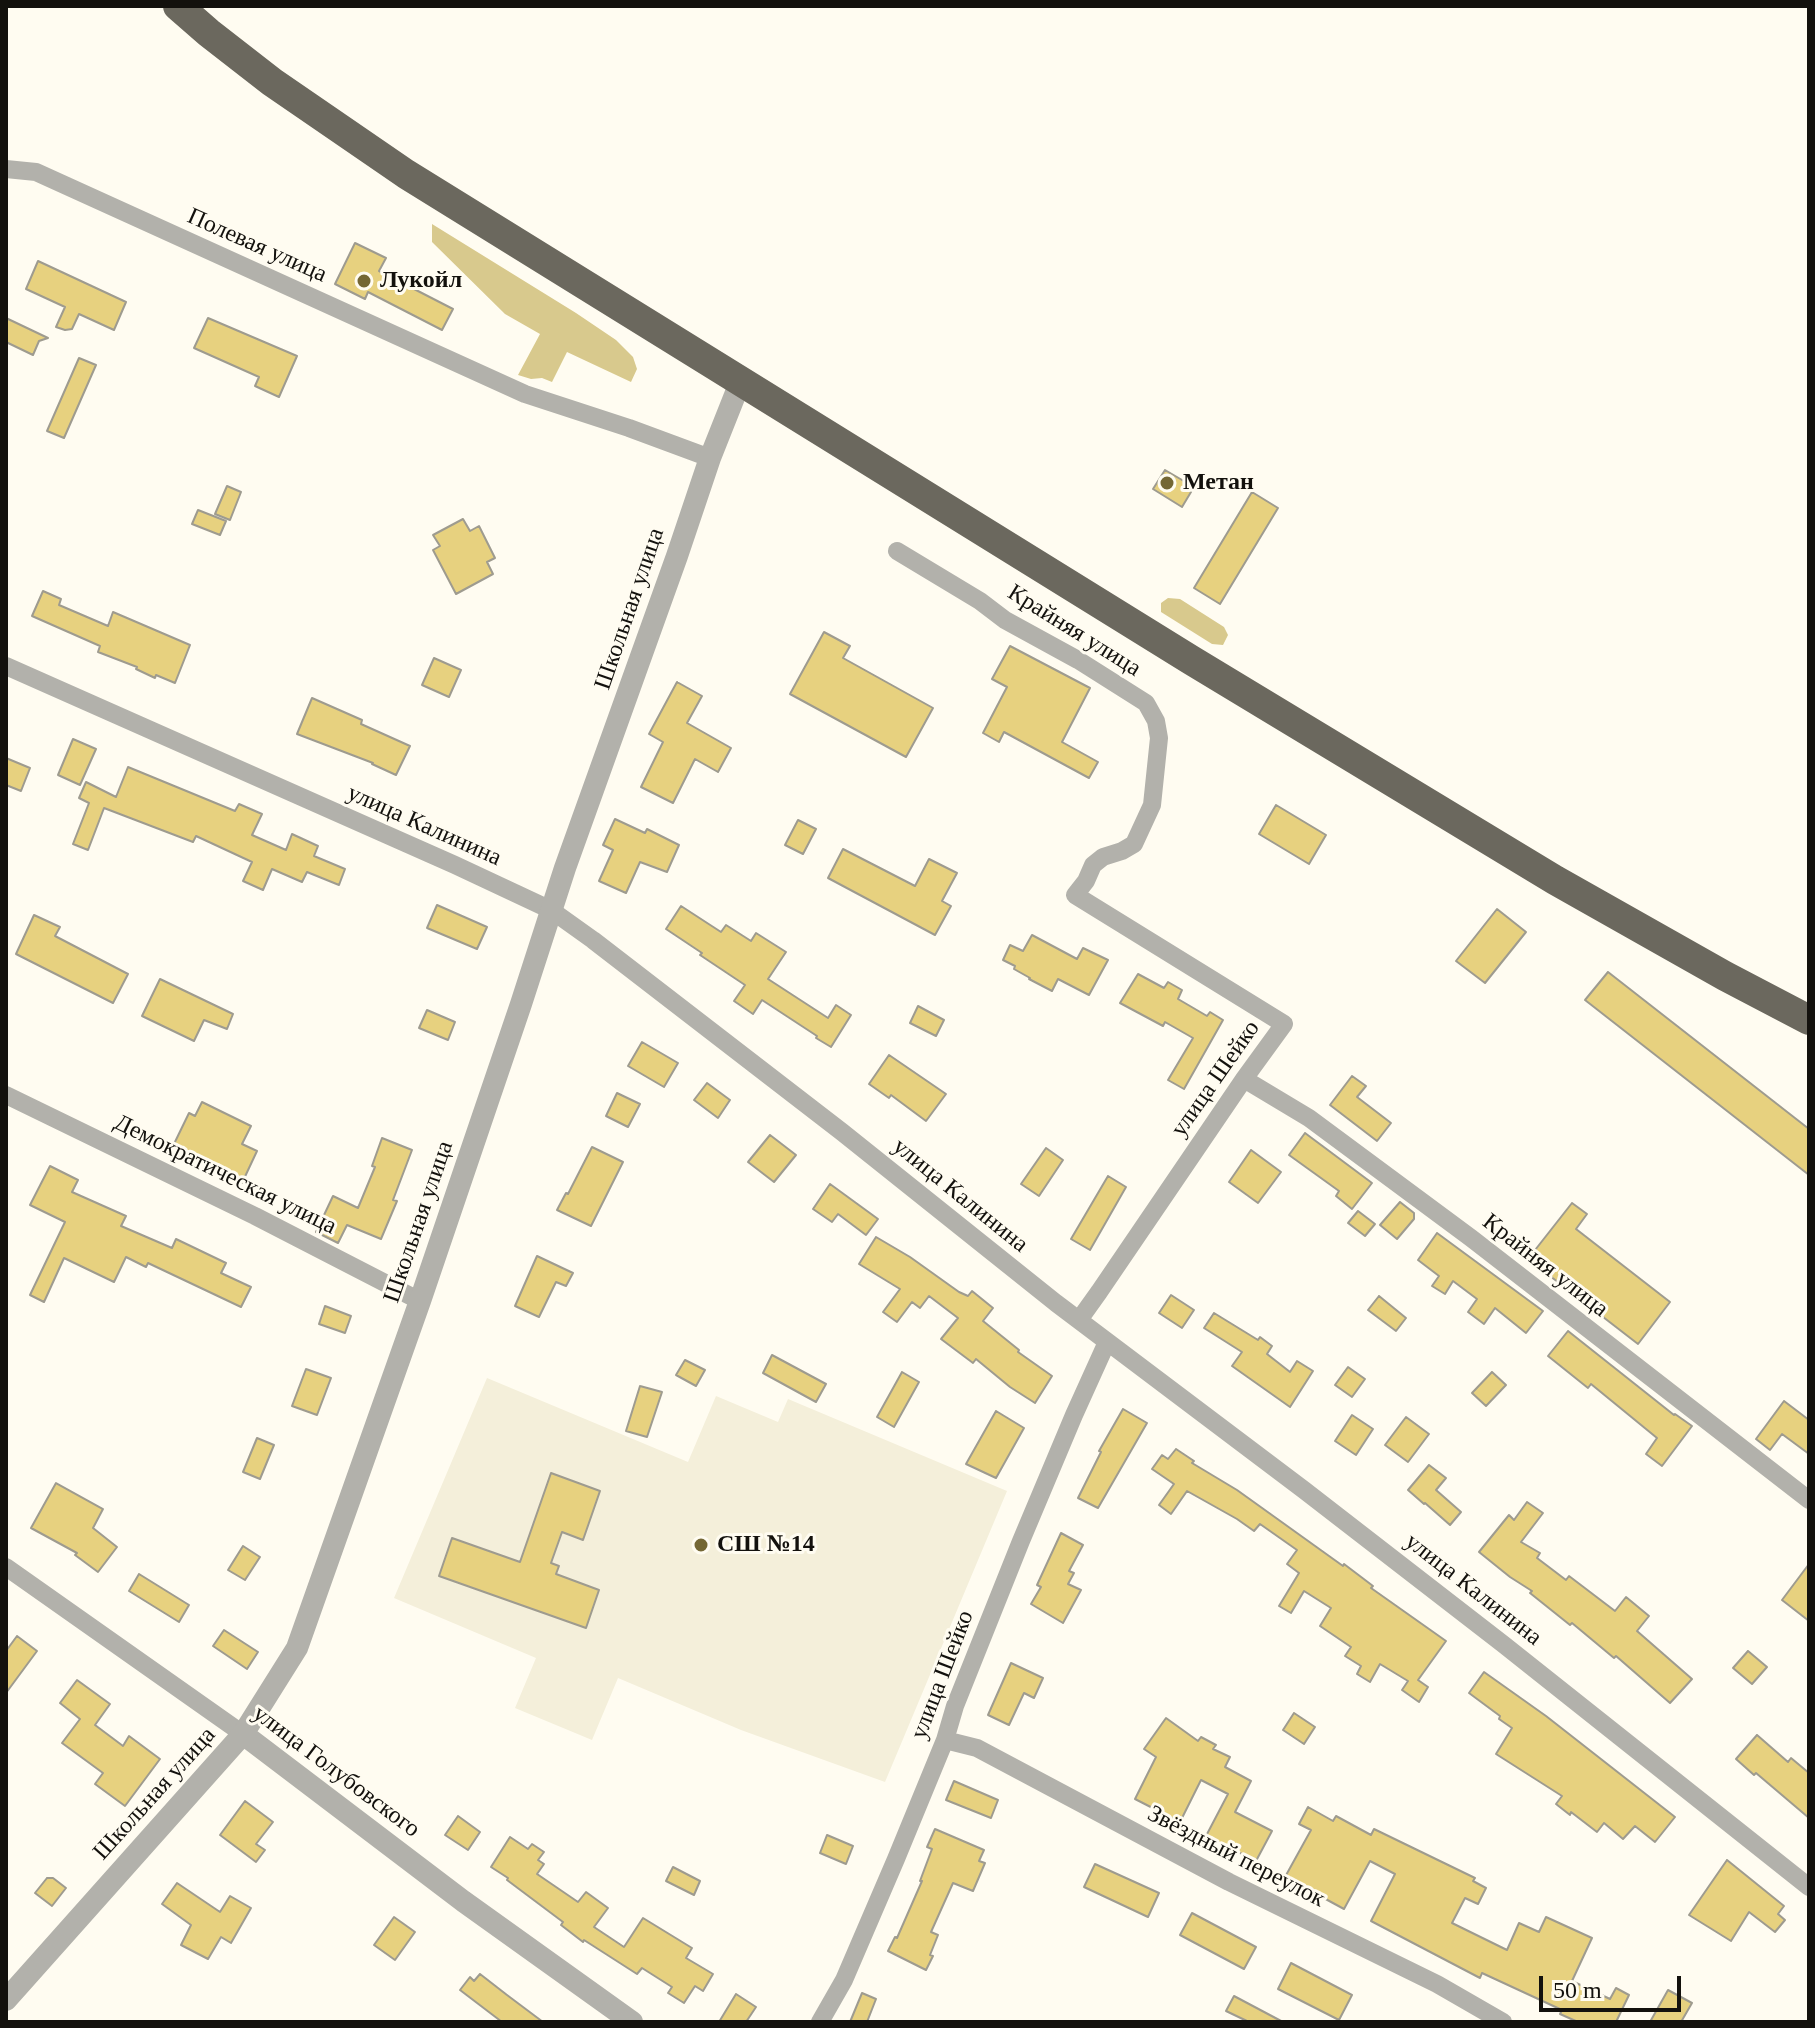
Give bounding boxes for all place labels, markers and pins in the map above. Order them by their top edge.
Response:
place label: Лукойл [380,267,462,295]
marker: Лукойл [355,272,373,290]
place label: Метан [1183,469,1254,497]
marker: Метан [1158,474,1176,492]
place label: СШ №14 [717,1531,815,1559]
marker: СШ №14 [692,1536,710,1554]

